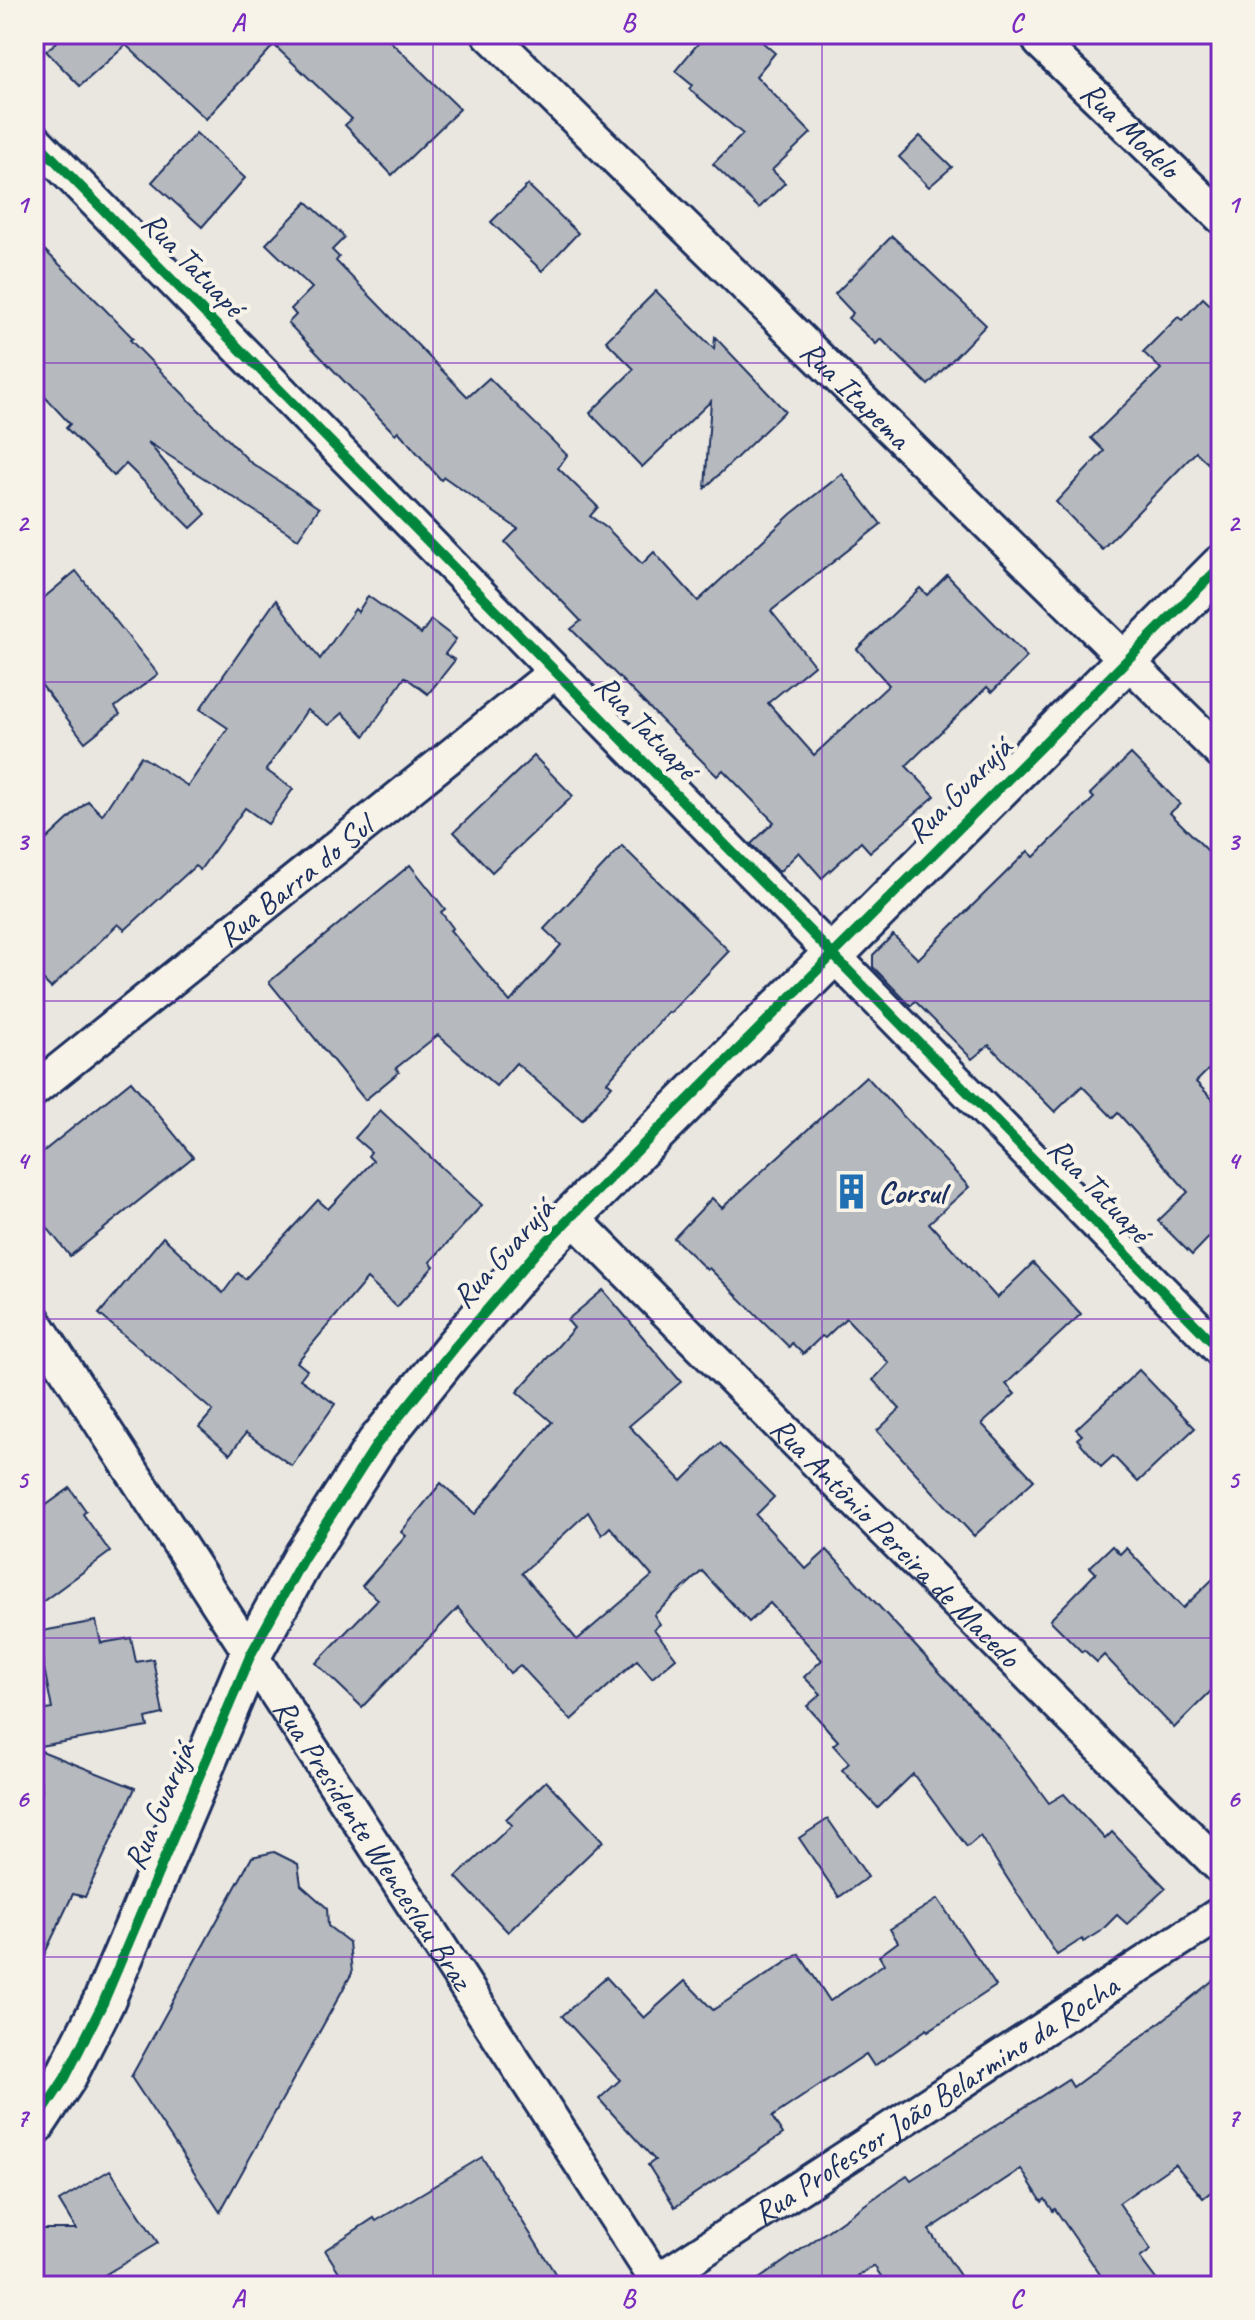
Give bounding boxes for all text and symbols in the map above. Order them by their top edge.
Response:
text: A [231,6,246,39]
text: B [621,6,637,39]
text: C [1010,6,1026,39]
street label: Rua Modelo [1072,72,1192,190]
text: 1 [16,188,31,221]
text: 1 [1227,188,1242,221]
street label: Rua Tatuapé [133,203,256,329]
street label: Rua Itapema [792,331,921,459]
text: 2 [16,506,30,539]
text: 2 [1227,506,1241,539]
street label: Rua Tatuapé [586,666,709,792]
street label: Rua Guarujá [897,726,1023,852]
street label: Rua Barra do Sul [209,803,385,956]
text: 3 [16,825,30,858]
text: 3 [1227,825,1241,858]
street label: Rua Tatuapé [1039,1129,1162,1255]
text: 4 [16,1144,31,1177]
text: 4 [1227,1144,1242,1177]
place label: Corsul [878,1172,951,1213]
building icon: Corsul [833,1173,871,1211]
street label: Rua Guarujá [443,1187,565,1317]
street label: Rua Antônio Pereira de Macedo [762,1408,1031,1677]
text: 5 [16,1463,30,1496]
text: 5 [1227,1463,1241,1496]
street label: Rua Presidente Wenceslau Braz [264,1691,484,1999]
street label: Rua Guarujá [114,1733,205,1876]
text: 6 [16,1782,30,1815]
text: 6 [1227,1782,1241,1815]
street label: Rua Professor João Belarmino da Rocha [745,1964,1128,2233]
text: 7 [16,2101,30,2134]
text: 7 [1227,2101,1241,2134]
text: A [231,2282,246,2315]
text: B [621,2282,637,2315]
text: C [1010,2282,1026,2315]

